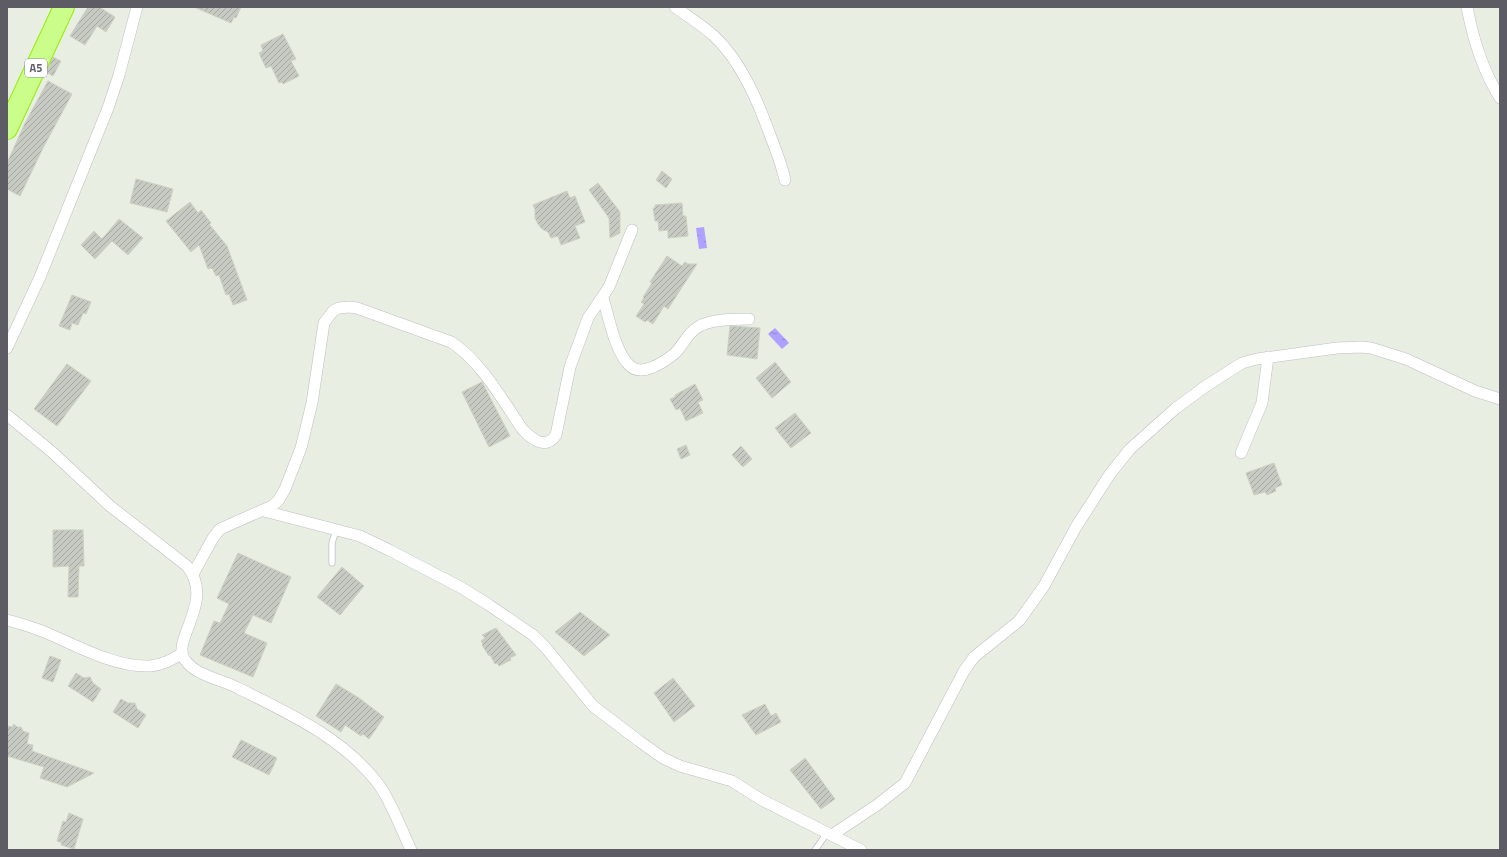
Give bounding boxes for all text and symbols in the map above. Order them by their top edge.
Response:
road number: A5 [25,59,47,77]

